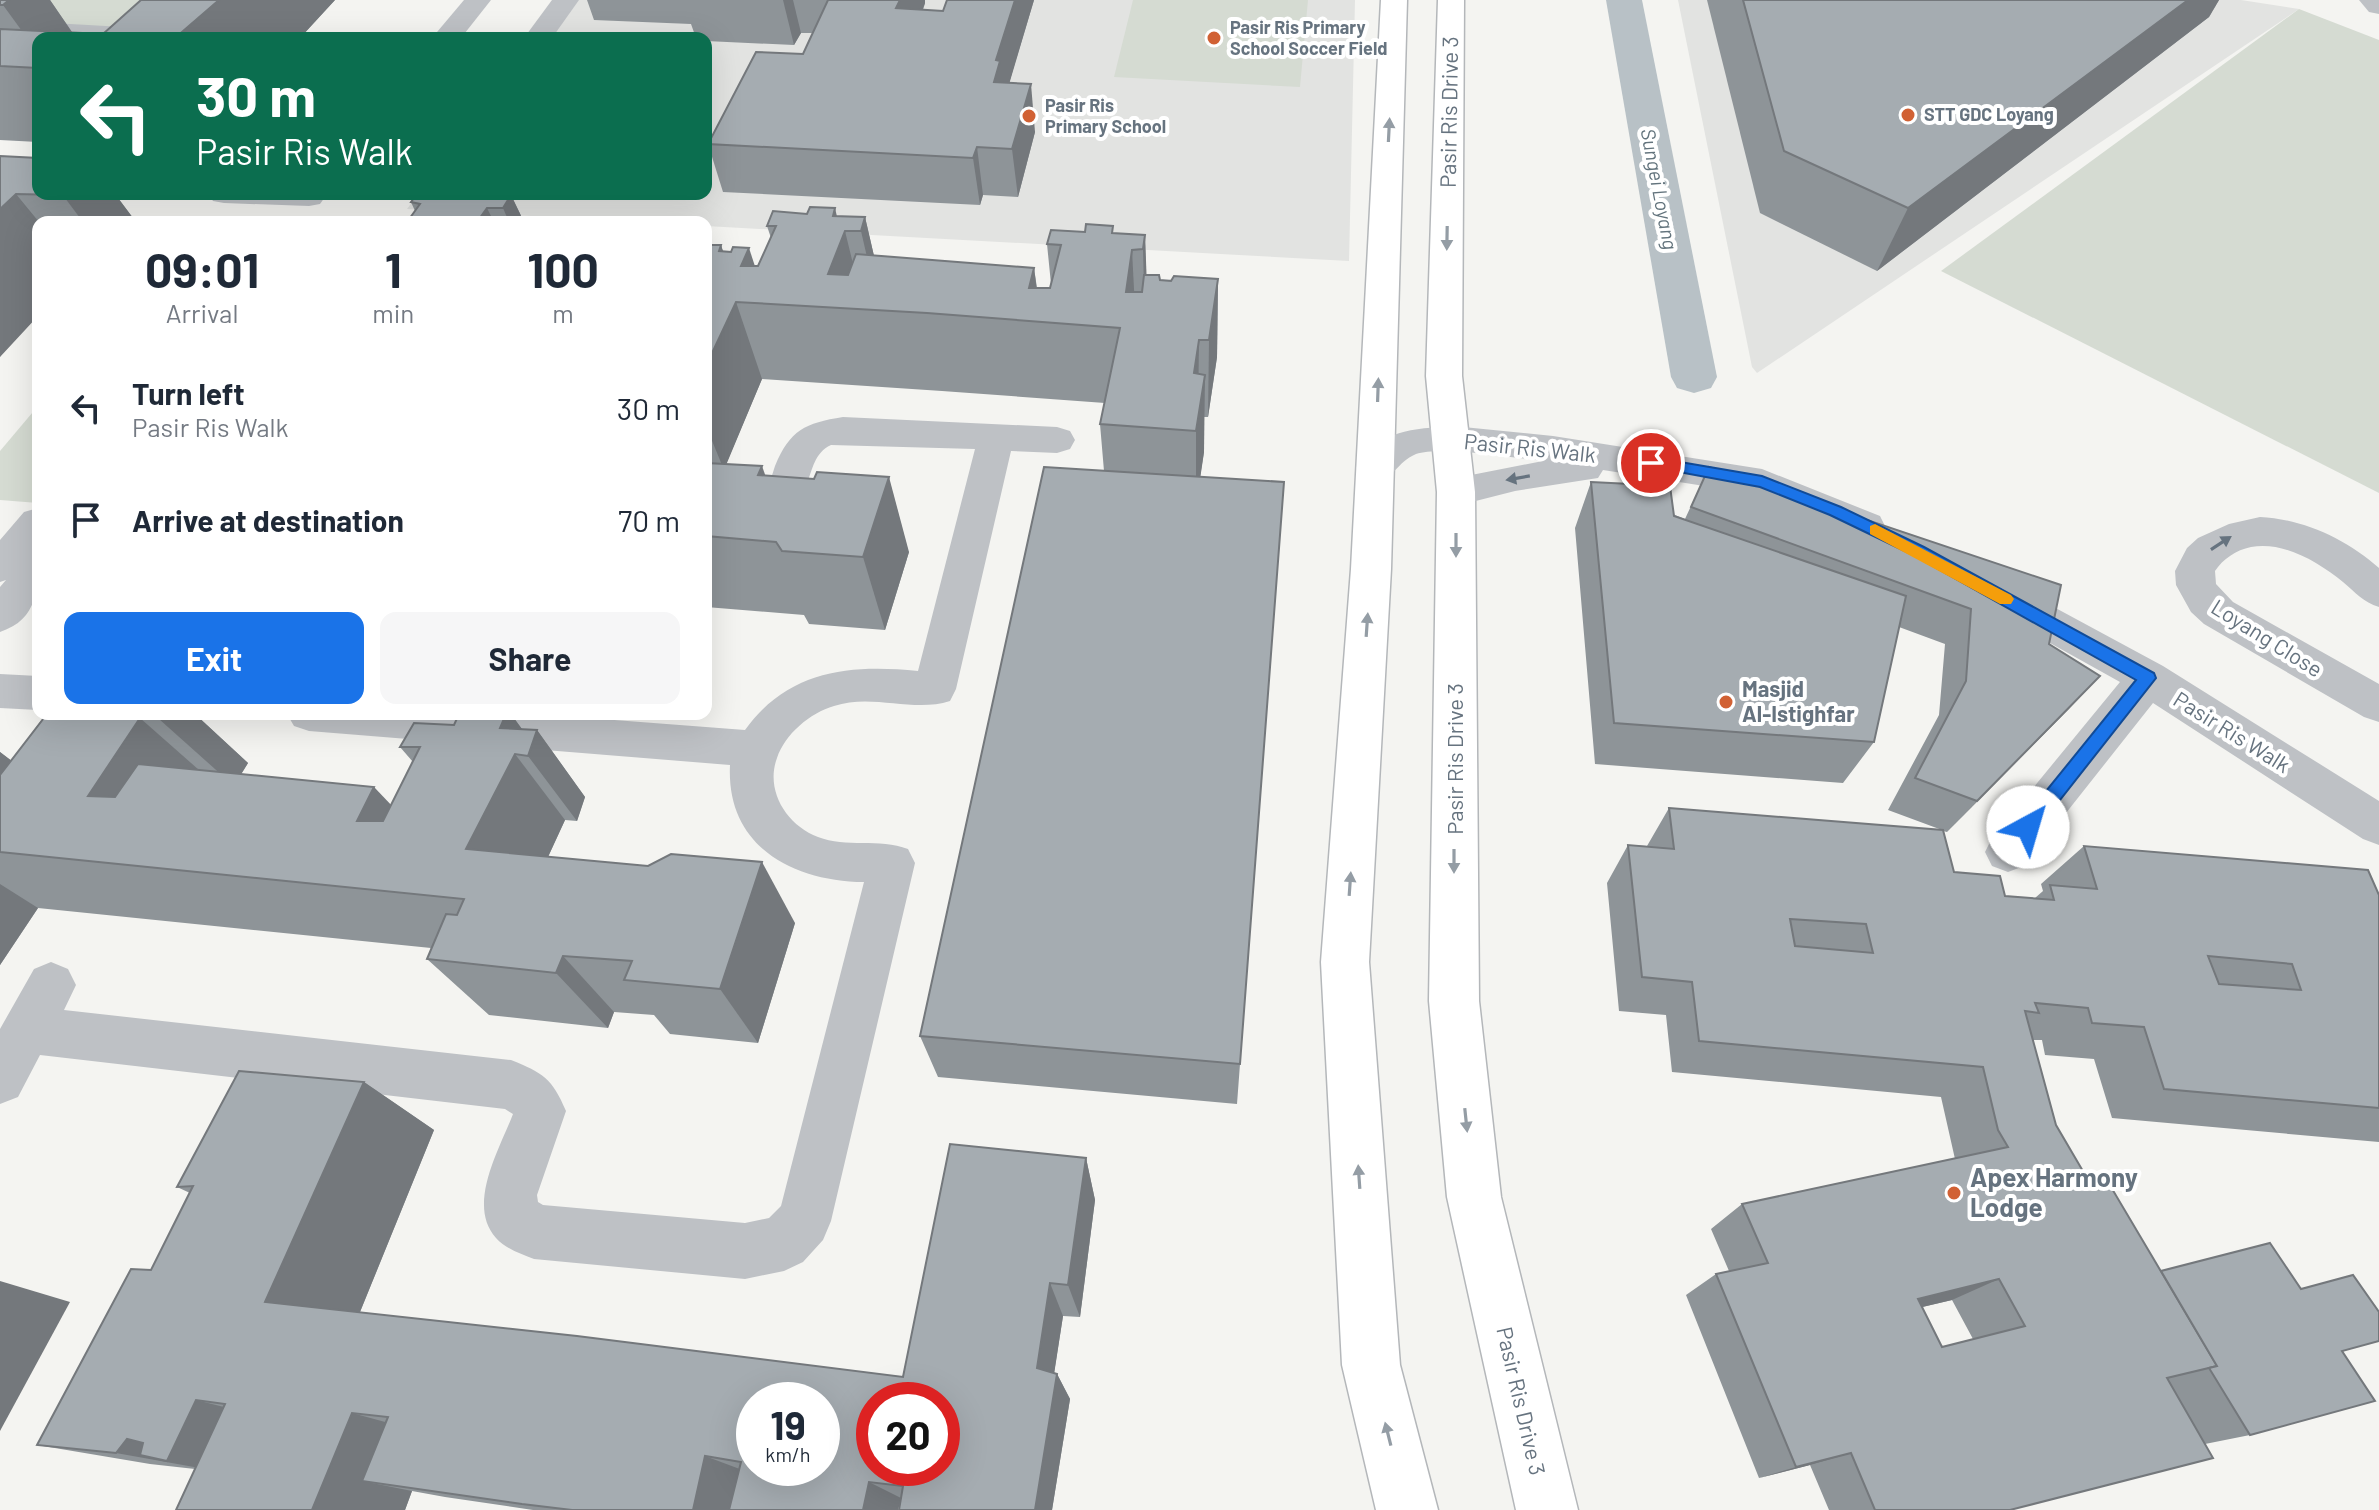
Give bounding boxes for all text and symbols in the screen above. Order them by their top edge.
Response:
place label: Pasir Ris Primary School Soccer Field [1230,16,1387,59]
marker: Pasir Ris Primary School Soccer Field [1205,29,1223,47]
street label: Pasir Ris Drive 3 [1434,36,1462,188]
text: 30 m [196,61,316,128]
icon: left [64,64,168,168]
place label: Pasir Ris Primary School [1045,94,1166,137]
place label: STT GDC Loyang [1924,103,2054,125]
marker: STT GDC Loyang [1899,106,1917,124]
marker: Pasir Ris Primary School [1020,107,1038,125]
one-way arrow [1382,117,1395,142]
water label: Sungei Loyang [1636,126,1683,251]
text: Pasir Ris Walk [196,129,413,172]
one-way arrow [1441,226,1453,251]
text: 09:01 [145,240,259,298]
text: 1 [385,240,402,298]
text: 100 [527,240,599,298]
text: Arrival [166,297,238,328]
text: min [372,297,414,328]
text: m [552,297,574,328]
text: Turn left [132,375,245,411]
one-way arrow [1372,377,1385,402]
icon: left [64,386,108,430]
text: 30 m [617,390,680,426]
text: Pasir Ris Walk [132,411,289,442]
street label: Pasir Ris Walk [1463,427,1597,467]
pin [1617,429,1685,497]
icon: arrive [1629,441,1673,485]
one-way arrow [1505,473,1530,485]
icon: arrive [64,498,108,542]
text: Arrive at destination [132,502,404,538]
text: 70 m [618,502,680,538]
one-way arrow [1450,533,1462,558]
one-way arrow [2210,536,2231,551]
street label: Loyang Close [2207,593,2328,682]
button: Exit [64,612,364,704]
button: Share [380,612,680,704]
one-way arrow [1361,612,1374,637]
place label: Masjid Al-Istighfar [1742,675,1855,726]
street label: Pasir Ris Drive 3 [1441,683,1467,835]
street label: Pasir Ris Walk [2169,685,2296,777]
marker: Masjid Al-Istighfar [1717,693,1735,711]
position arrow [1986,785,2070,869]
one-way arrow [1448,849,1460,874]
one-way arrow [1344,871,1357,896]
one-way arrow [1460,1108,1473,1133]
place label: Apex Harmony Lodge [1970,1161,2138,1222]
one-way arrow [1352,1164,1365,1189]
marker: Apex Harmony Lodge [1945,1184,1963,1202]
street label: Pasir Ris Drive 3 [1492,1324,1552,1478]
speed limit sign: 20 [856,1382,960,1486]
text: 19 [770,1400,806,1448]
one-way arrow [1382,1422,1394,1447]
text: km/h [765,1442,811,1466]

